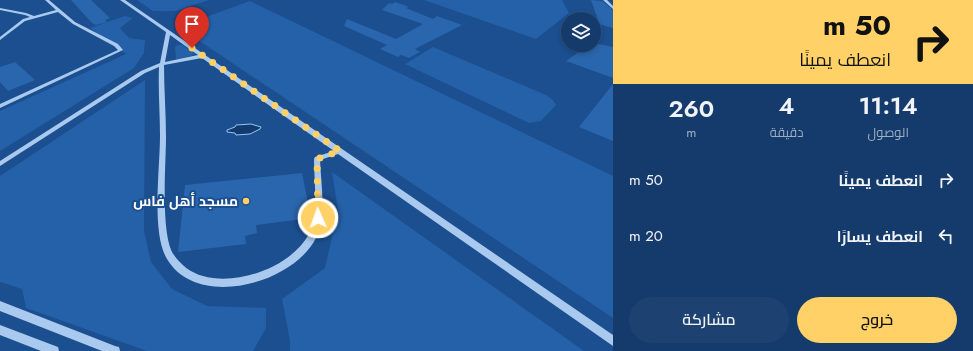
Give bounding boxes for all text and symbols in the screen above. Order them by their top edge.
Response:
text: 50 m [823,5,891,46]
pin [175,7.0,209,48]
map controls [561,12,601,52]
button: layers [561,12,601,52]
icon: arrive [181,13,203,35]
icon: right [905,16,957,68]
text: انعطف يمينًا [799,47,891,73]
text: 4 [779,88,795,123]
text: 11:14 [859,88,918,123]
text: 260 [668,91,714,126]
text: m [686,123,696,142]
text: دقيقة [770,123,803,142]
text: الوصول [868,123,909,142]
text: 50 m [629,169,663,191]
icon: right [935,169,957,191]
text: انعطف يمينًا [839,170,923,192]
place label: مسجد أهل فاس [133,191,238,211]
marker: مسجد أهل فاس [241,196,251,206]
position arrow [297,197,339,239]
text: 20 m [629,225,663,247]
icon: left [935,225,957,247]
text: انعطف يسارًا [837,226,923,248]
button: مشاركة [629,297,789,343]
button: خروج [797,297,957,343]

